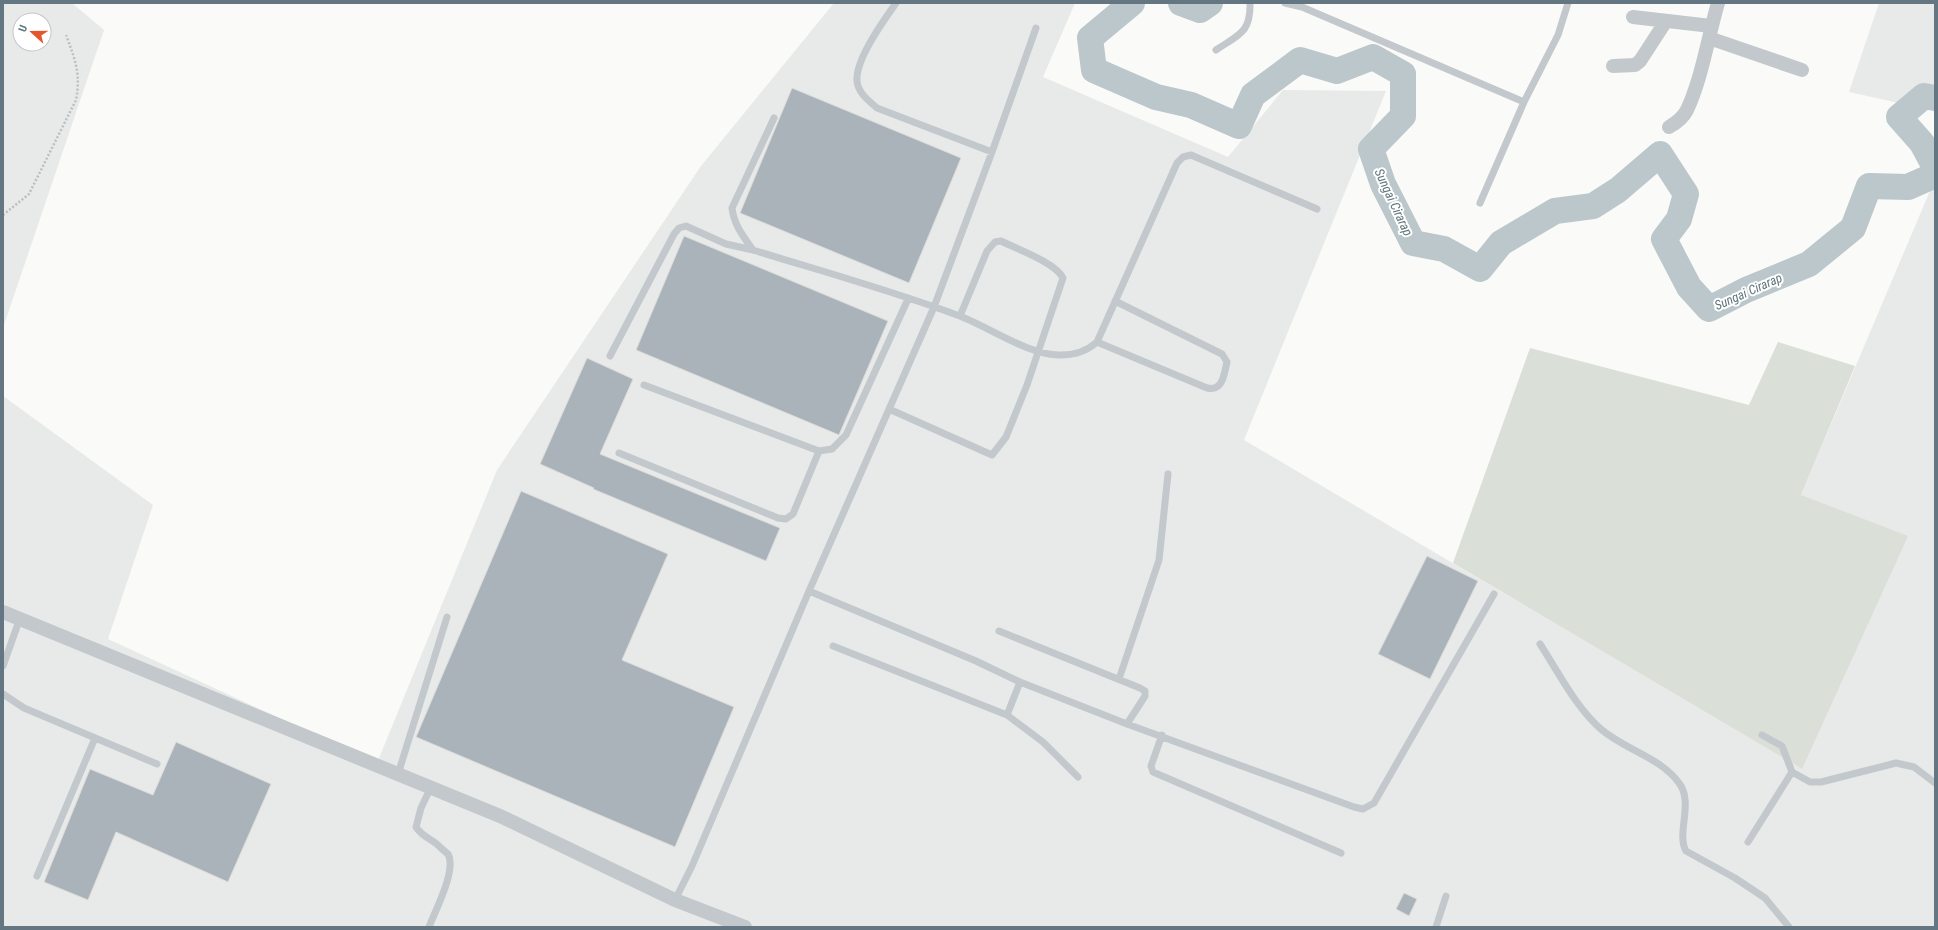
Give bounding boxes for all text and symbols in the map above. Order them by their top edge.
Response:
north arrow [12,12,52,52]
text: U [16,23,30,34]
water label: Sungai Cirarap [1371,166,1416,238]
water label: Sungai Cirarap [1712,270,1784,313]

